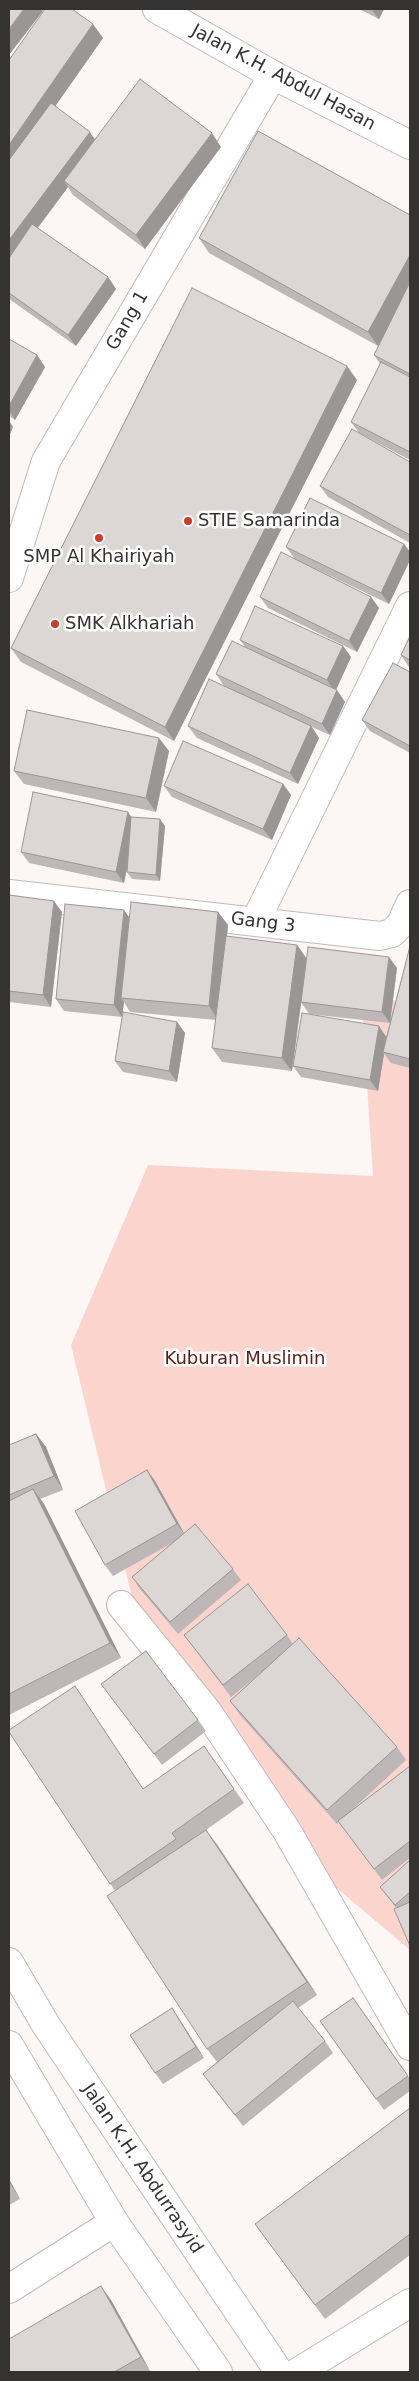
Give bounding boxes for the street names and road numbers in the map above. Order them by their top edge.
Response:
street label: Jalan K.H. Abdul Hasan [187,20,379,136]
street label: Gang 1 [102,287,154,355]
street label: Gang 3 [229,908,297,938]
street label: Jalan K.H. Abdurrasyid [77,2080,207,2258]

